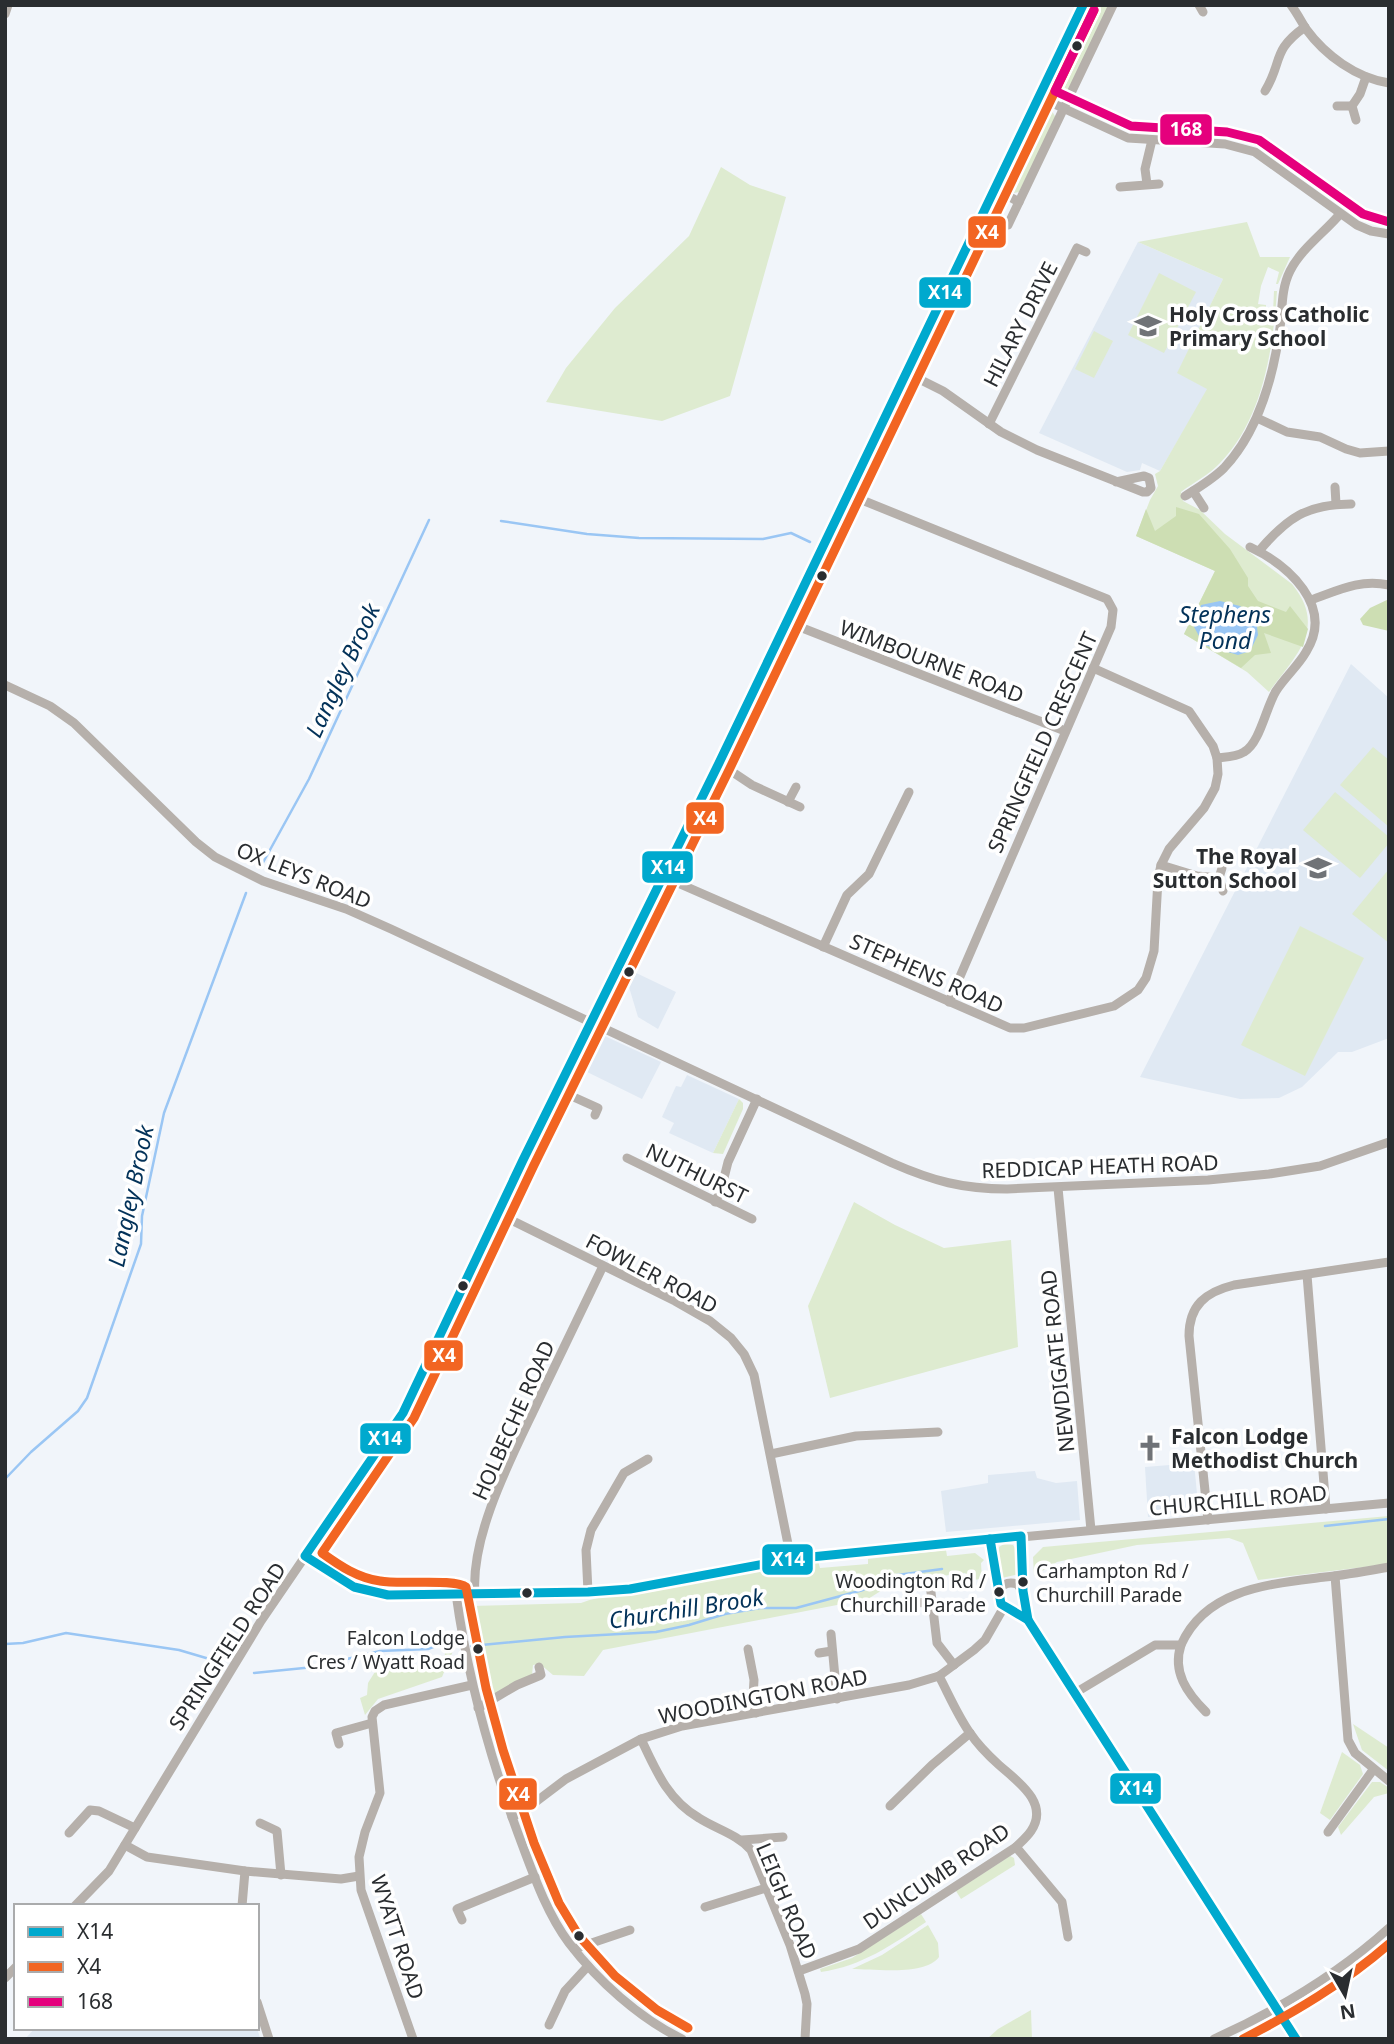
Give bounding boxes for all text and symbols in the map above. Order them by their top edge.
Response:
unlabelled marker [1070,39,1084,53]
line badge: 168 [1159,113,1213,146]
text: 168 [1170,116,1202,142]
line badge: X4 [967,215,1007,249]
text: X4 [975,219,999,245]
street label: HILARY DRIVE [976,256,1064,392]
line badge: X14 [918,276,972,309]
text: X14 [928,279,962,305]
place label: Holy Cross Catholic Primary School [1169,300,1370,352]
school or university icon: Holy Cross Catholic Primary School [1133,311,1163,341]
unlabelled marker [815,569,829,583]
water label: Langley Brook [297,596,388,742]
water label: Stephens Pond [1179,598,1271,656]
street label: WIMBOURNE ROAD [836,613,1028,709]
street label: SPRINGFIELD CRESCENT [981,627,1104,857]
line badge: X4 [685,801,725,835]
text: X4 [693,805,717,831]
street label: OX LEYS ROAD [232,835,376,915]
place label: The Royal Sutton School [1153,842,1297,894]
line badge: X14 [641,850,694,884]
school or university icon: The Royal Sutton School [1303,853,1333,883]
text: X14 [651,854,685,880]
street label: STEPHENS ROAD [846,927,1008,1019]
unlabelled marker [622,965,636,979]
water label: Langley Brook [99,1121,161,1270]
street label: NUTHURST [641,1136,753,1210]
street label: REDDICAP HEATH ROAD [981,1148,1219,1184]
street label: FOWLER ROAD [581,1226,723,1320]
street label: NEWDIGATE ROAD [1033,1268,1081,1454]
unlabelled marker [456,1279,470,1293]
street label: HOLBECHE ROAD [465,1336,561,1504]
line badge: X4 [423,1339,464,1372]
text: X4 [432,1342,456,1368]
line badge: X14 [359,1422,412,1455]
place label: Falcon Lodge Methodist Church [1171,1422,1358,1474]
text: X14 [368,1425,402,1451]
church icon: Falcon Lodge Methodist Church [1135,1433,1165,1463]
street label: CHURCHILL ROAD [1148,1478,1328,1522]
line badge: X14 [761,1543,814,1576]
text: X14 [771,1546,805,1572]
street label: SPRINGFIELD ROAD [162,1557,292,1735]
place label: Carhampton Rd / Churchill Parade [1036,1558,1189,1608]
place label: Woodington Rd / Churchill Parade [835,1568,986,1618]
marker: Carhampton Rd / Churchill Parade [1016,1575,1030,1589]
water label: Churchill Brook [606,1580,767,1636]
marker: Woodington Rd / Churchill Parade [992,1585,1006,1599]
unlabelled marker [520,1586,534,1600]
place label: Falcon Lodge Cres / Wyatt Road [306,1625,465,1675]
marker: Falcon Lodge Cres / Wyatt Road [471,1642,485,1656]
street label: WOODINGTON ROAD [656,1662,870,1730]
line badge: X14 [1109,1772,1162,1805]
text: X14 [1119,1775,1153,1801]
line badge: X4 [498,1777,538,1811]
text: X4 [506,1781,530,1807]
street label: DUNCUMB ROAD [857,1817,1015,1935]
street label: LEIGH ROAD [750,1839,824,1963]
street label: WYATT ROAD [365,1871,431,2003]
legend [14,1904,259,2030]
text: X14 [77,1917,113,1945]
unlabelled marker [572,1929,586,1943]
text: X4 [77,1952,101,1980]
north arrow [1310,1960,1380,2030]
text: 168 [77,1987,113,2015]
text: N [1338,1998,1357,2026]

